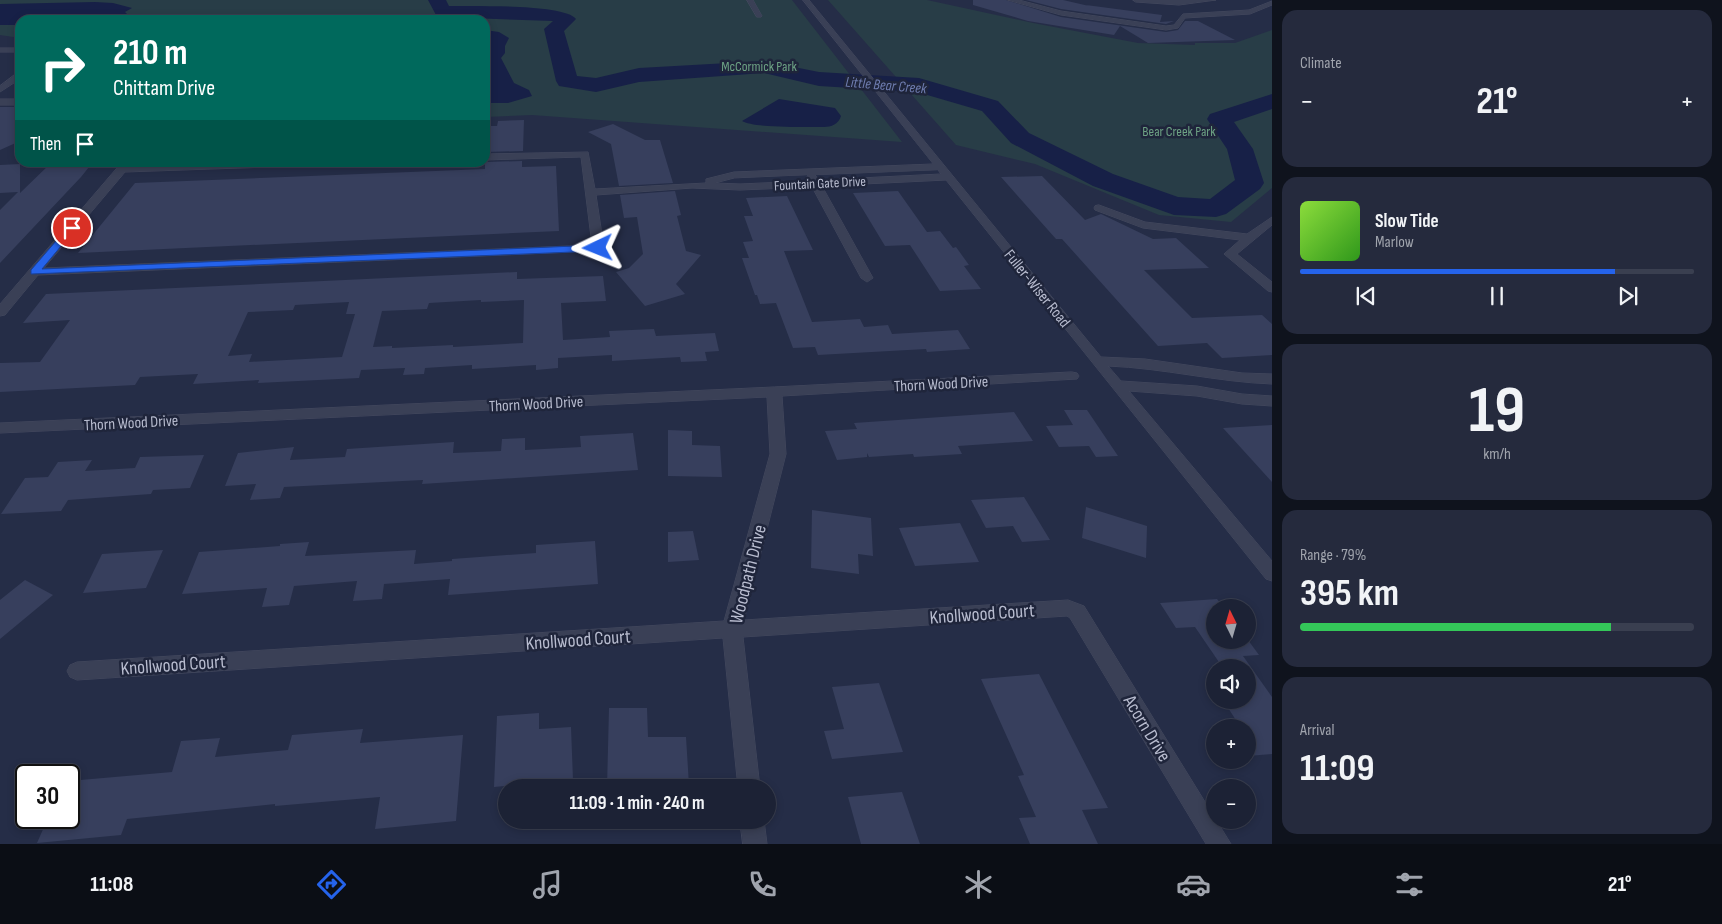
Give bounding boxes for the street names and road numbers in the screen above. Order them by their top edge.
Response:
street label: Fountain Gate Drive [774,173,866,194]
street label: Fuller-Wiser Road [1000,246,1074,332]
street label: Thorn Wood Drive [893,373,989,396]
street label: Thorn Wood Drive [488,393,584,416]
street label: Thorn Wood Drive [83,412,179,435]
street label: Woodpath Drive [725,523,772,626]
street label: Knollwood Court [929,599,1036,630]
street label: Knollwood Court [525,625,632,656]
street label: Knollwood Court [120,650,227,681]
street label: Acorn Drive [1117,690,1176,766]

